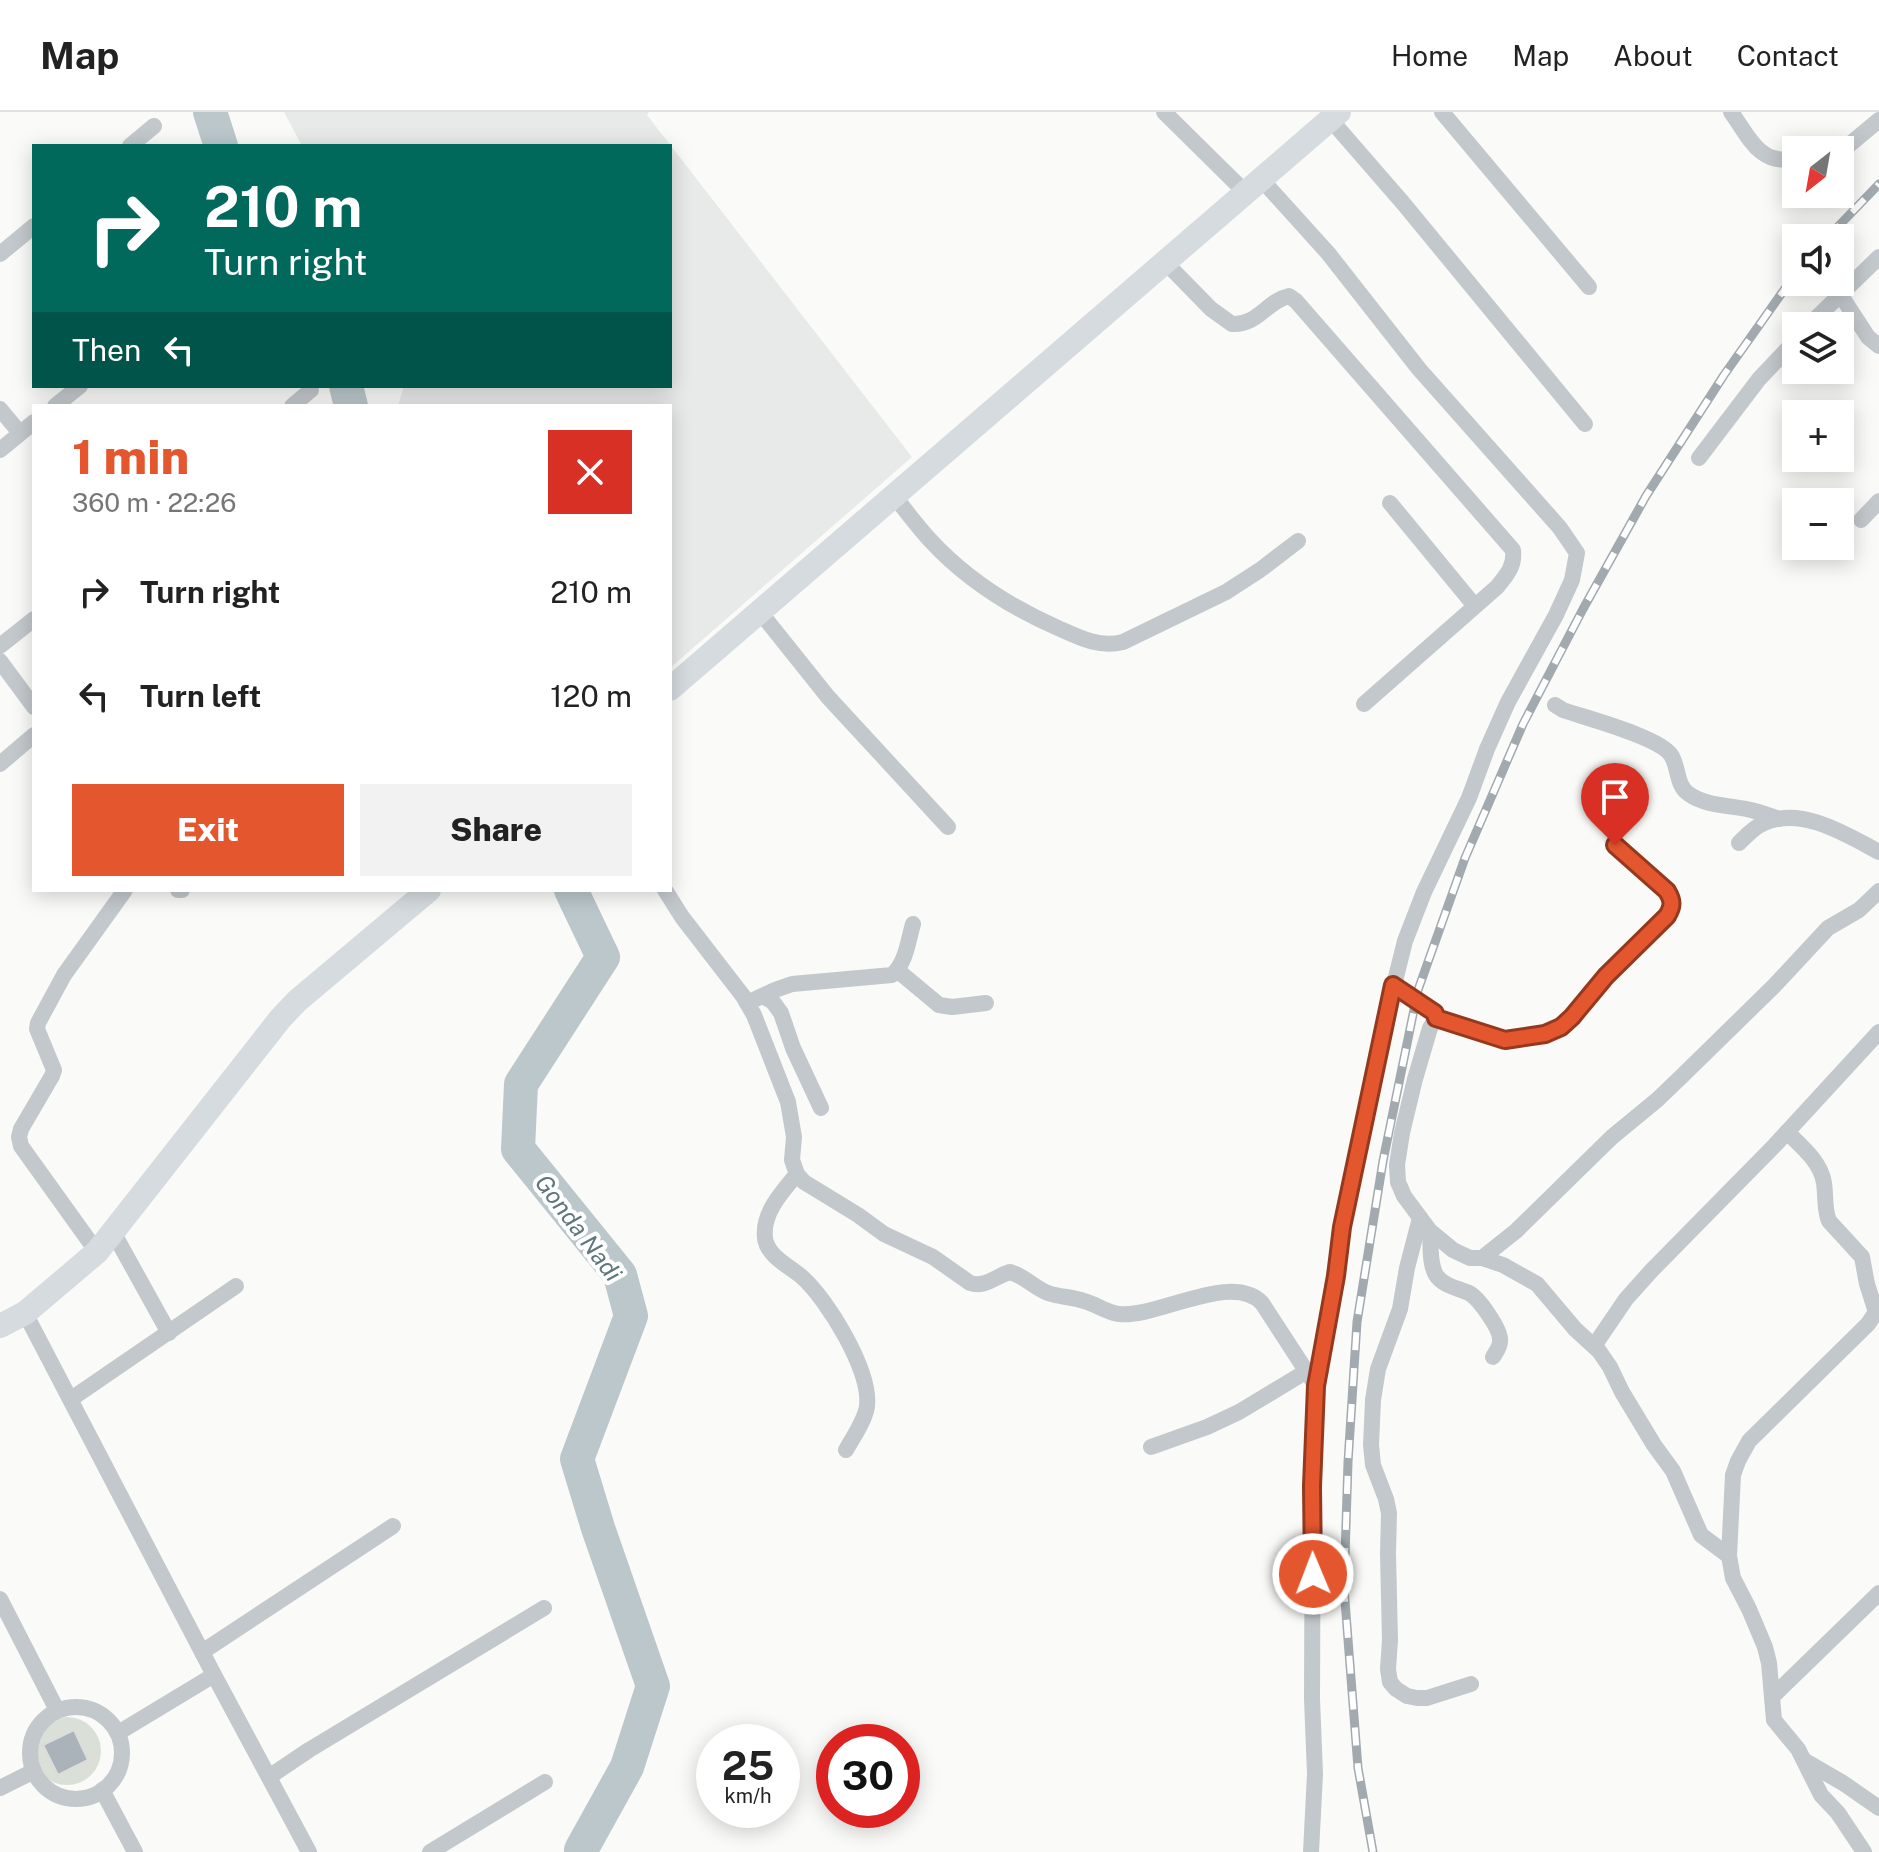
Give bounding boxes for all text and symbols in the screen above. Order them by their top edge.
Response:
text: Map [40,33,119,78]
text: Home [1391,39,1468,72]
text: Map [1512,39,1569,72]
text: About [1613,39,1693,72]
text: Contact [1737,39,1839,72]
north arrow [1782,136,1854,208]
map controls [1782,136,1854,560]
text: 210 m [204,174,362,240]
icon: right [72,176,176,280]
button: sound [1782,224,1854,296]
text: Turn right [204,241,367,283]
button: layers [1782,312,1854,384]
icon: left [157,328,201,372]
text: Then [72,332,141,368]
button: + [1782,400,1854,472]
text: 1 min [72,428,189,485]
button: close [548,430,632,514]
text: 360 m · 22:26 [72,487,236,518]
button: − [1782,488,1854,560]
icon: right [72,570,116,614]
text: Turn right [140,574,280,610]
text: 210 m [550,574,632,610]
icon: left [72,674,116,718]
text: Turn left [140,678,261,714]
text: 120 m [550,678,632,714]
pin [1581,763,1649,845]
icon: arrive [1593,775,1637,819]
button: Exit [72,784,344,876]
button: Share [360,784,632,876]
water label: Gonda Nadi [530,1169,628,1286]
position arrow [1271,1532,1355,1616]
speed limit sign: 30 [816,1724,920,1828]
text: 25 [722,1742,774,1789]
text: km/h [724,1784,772,1808]

